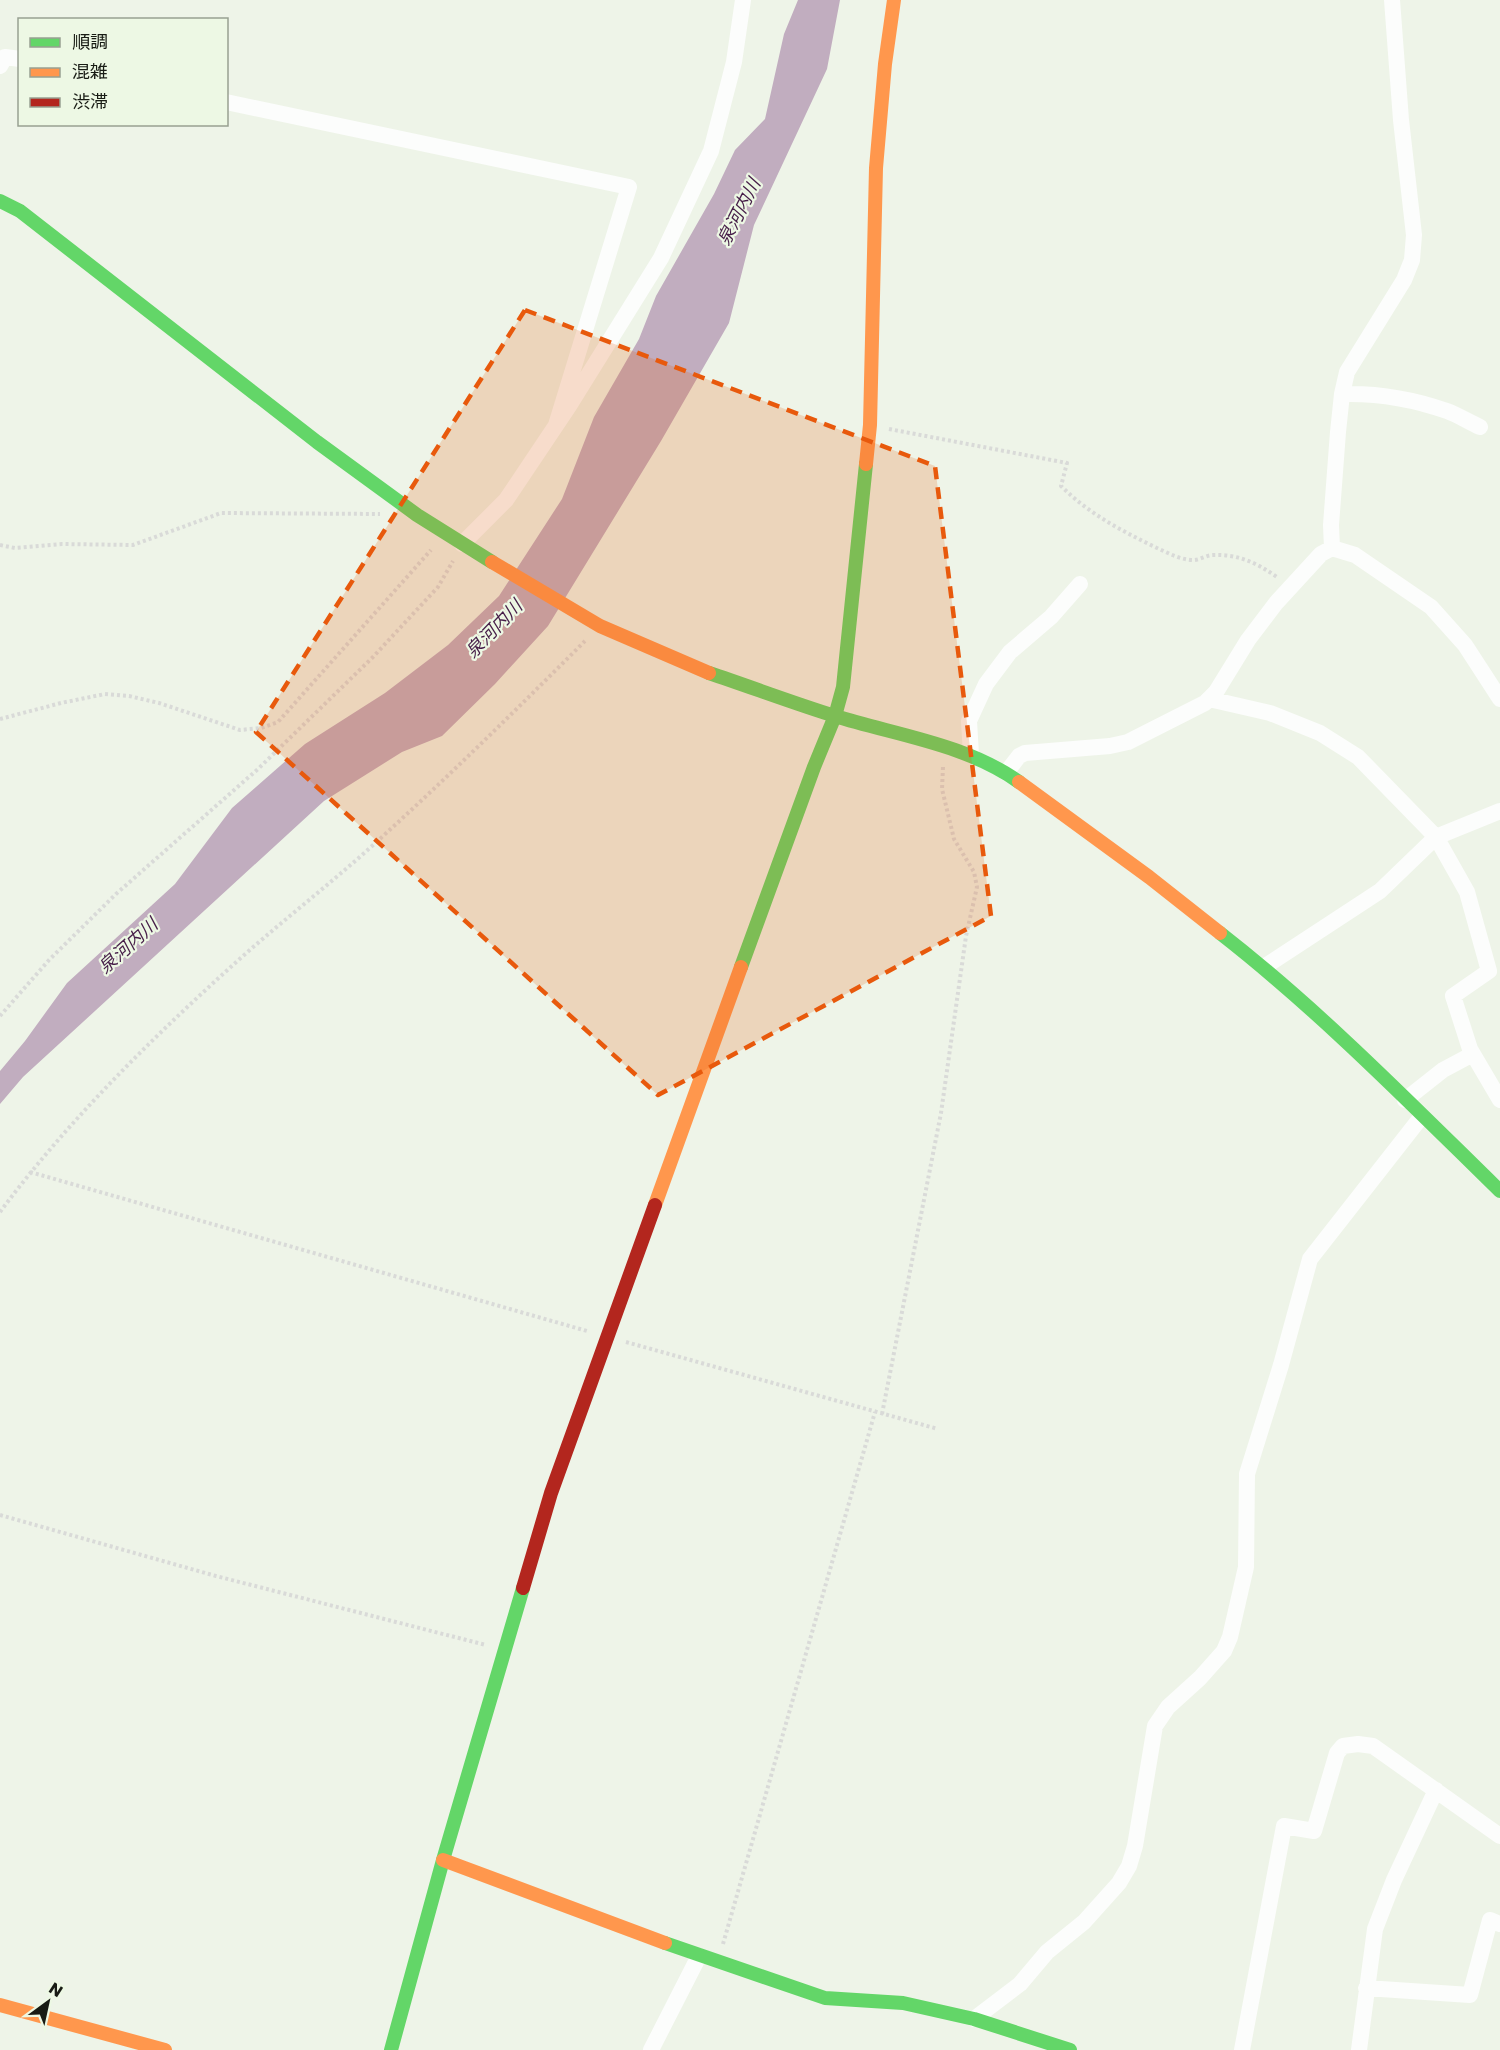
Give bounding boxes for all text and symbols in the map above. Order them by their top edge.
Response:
legend [18,18,228,126]
text: 順調 [72,29,108,54]
text: 混雑 [72,59,108,84]
text: 渋滞 [72,89,108,114]
water label: 泉河内川 [711,172,767,250]
water label: 泉河内川 [460,593,529,663]
water label: 泉河内川 [93,911,164,979]
north arrow [18,1972,78,2032]
text: N [45,1977,67,2003]

